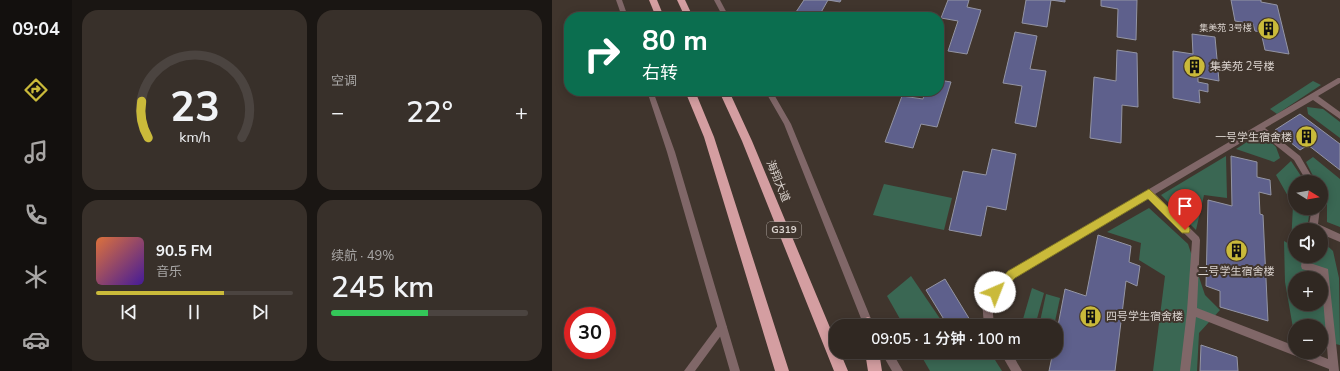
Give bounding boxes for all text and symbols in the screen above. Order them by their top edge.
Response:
building icon: 集美苑 3号楼 [1255,15,1281,41]
text: 09:04 [12,17,60,41]
text: 80 m [642,22,708,60]
place label: 集美苑 3号楼 [1199,22,1252,34]
icon: right [576,28,628,80]
building icon: 集美苑 2号楼 [1182,53,1208,79]
place label: 集美苑 2号楼 [1210,59,1274,74]
text: 右转 [642,61,678,85]
text: 空调 [331,72,357,90]
icon: directions [22,76,50,104]
text: 23 [170,79,219,136]
text: 22° [406,92,453,133]
text: − [331,98,344,128]
text: + [515,98,528,128]
building icon: 一号学生宿舍楼 [1294,124,1320,150]
text: km/h [179,127,210,146]
place label: 一号学生宿舍楼 [1215,130,1292,145]
icon: music [22,138,50,166]
street label: 海翔大道 [763,158,793,204]
north arrow [1288,175,1328,215]
map controls [1288,175,1328,359]
pin [1168,189,1202,230]
icon: arrive [1174,195,1196,217]
icon: phone [22,201,50,229]
road number: G319 [767,222,801,238]
button: sound [1288,223,1328,263]
building icon: 二号学生宿舍楼 [1223,238,1249,264]
text: 90.5 FM [156,241,212,261]
text: 续航 · 49% [331,247,394,265]
icon: climate [22,263,50,291]
text: 音乐 [156,263,182,281]
place label: 二号学生宿舍楼 [1198,264,1275,279]
text: 245 km [331,267,434,308]
position arrow [974,271,1016,313]
button: + [1288,271,1328,311]
icon: previous [118,301,140,323]
icon: pause [183,301,205,323]
icon: next [249,301,271,323]
building icon: 四号学生宿舍楼 [1078,303,1104,329]
speed limit sign: 30 [564,307,616,359]
place label: 四号学生宿舍楼 [1106,309,1183,324]
button: − [1288,319,1328,359]
icon: car [22,326,50,354]
text: 09:05 · 1 分钟 · 100 m [871,329,1021,349]

